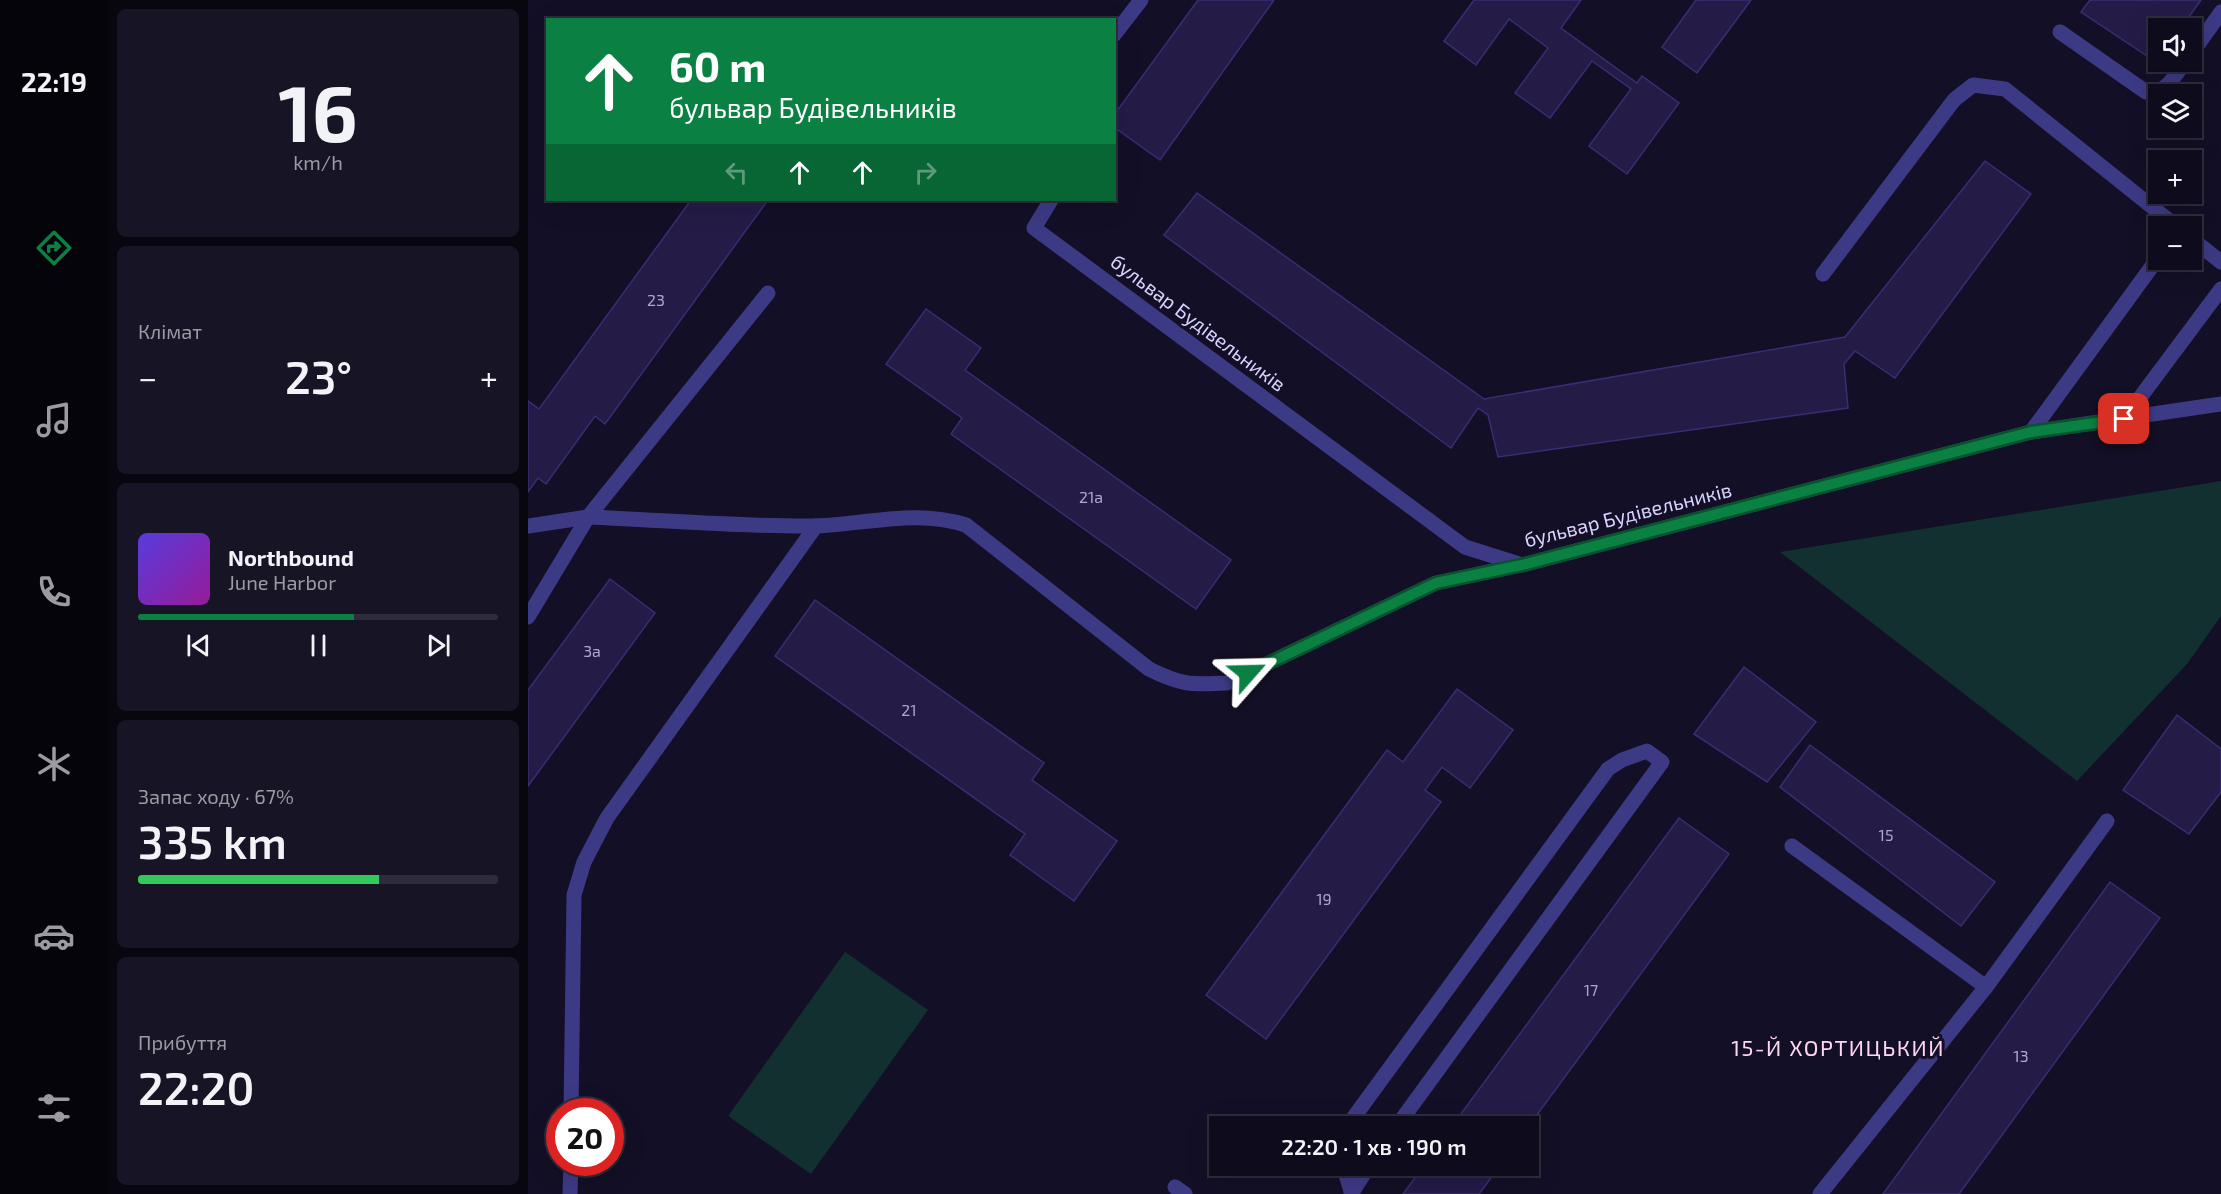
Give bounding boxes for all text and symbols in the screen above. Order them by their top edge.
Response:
map controls [2148,18,2202,270]
button: sound [2148,18,2202,72]
text: 60 m [669,40,766,90]
icon: ahead [570,42,648,120]
text: 16 [278,64,358,158]
text: 22:19 [21,65,87,97]
button: layers [2148,84,2202,138]
text: бульвар Будівельників [669,91,957,123]
text: km/h [293,150,343,174]
button: + [2148,150,2202,204]
icon: left [720,156,753,189]
icon: ahead [783,156,816,189]
icon: ahead [846,156,879,189]
icon: right [909,156,942,189]
button: − [2148,216,2202,270]
icon: directions [33,227,75,269]
street label: бульвар Будівельників [1106,248,1291,397]
house number: 23 [647,290,665,309]
text: Клімат [138,319,202,343]
text: 23° [285,349,352,403]
text: − [138,357,157,397]
text: + [480,357,498,397]
pin [2098,393,2149,444]
icon: music [33,399,75,441]
icon: arrive [2107,402,2140,435]
street label: бульвар Будівельників [1521,477,1734,552]
house number: 21а [1079,487,1103,506]
text: Northbound [228,544,354,570]
text: June Harbor [228,570,336,594]
icon: phone [33,571,75,613]
icon: previous [182,629,215,662]
icon: pause [302,629,335,662]
icon: next [422,629,455,662]
house number: 3а [583,641,601,660]
position arrow [1216,641,1280,705]
house number: 21 [901,700,917,719]
icon: climate [33,743,75,785]
text: Запас ходу · 67% [138,784,294,808]
text: 335 km [138,814,287,868]
house number: 15 [1879,825,1893,844]
house number: 19 [1316,889,1332,908]
icon: car [33,915,75,957]
house number: 17 [1584,980,1598,999]
text: Прибуття [138,1030,227,1054]
district label: 15-Й ХОРТИЦЬКИЙ [1731,1034,1945,1060]
house number: 13 [2013,1046,2029,1065]
text: 22:20 [138,1060,254,1114]
icon: filters [33,1087,75,1129]
speed limit sign: 20 [546,1098,624,1176]
text: 22:20 · 1 хв · 190 m [1281,1133,1467,1159]

